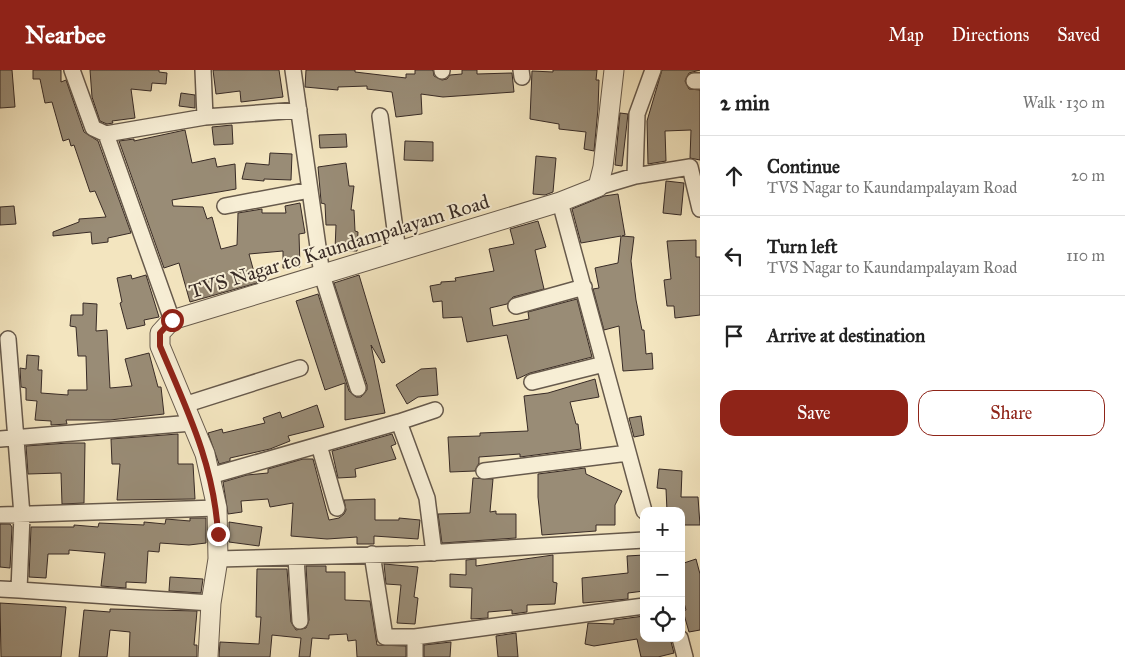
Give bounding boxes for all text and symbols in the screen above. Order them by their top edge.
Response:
text: Nearbee [25,20,106,50]
text: Map [888,24,924,46]
text: Directions [952,24,1029,46]
text: Saved [1057,24,1100,46]
text: 2 min [720,90,770,116]
text: Walk · 130 m [1023,93,1105,112]
text: Continue [767,155,840,178]
icon: ahead [720,162,748,190]
text: 20 m [1071,166,1105,185]
text: TVS Nagar to Kaundampalayam Road [767,178,1017,197]
street label: TVS Nagar to Kaundampalayam Road [186,189,492,304]
text: Turn left [767,235,837,258]
icon: left [720,242,748,270]
text: 110 m [1066,246,1105,265]
text: TVS Nagar to Kaundampalayam Road [767,258,1017,277]
route start [161,309,184,332]
icon: arrive [720,322,748,350]
text: Arrive at destination [767,324,925,347]
button: Save [720,390,908,436]
button: Share [918,390,1105,436]
map controls [640,507,685,642]
button: + [640,507,685,552]
route end [207,523,230,546]
button: − [640,552,685,597]
button: locate [640,597,685,642]

